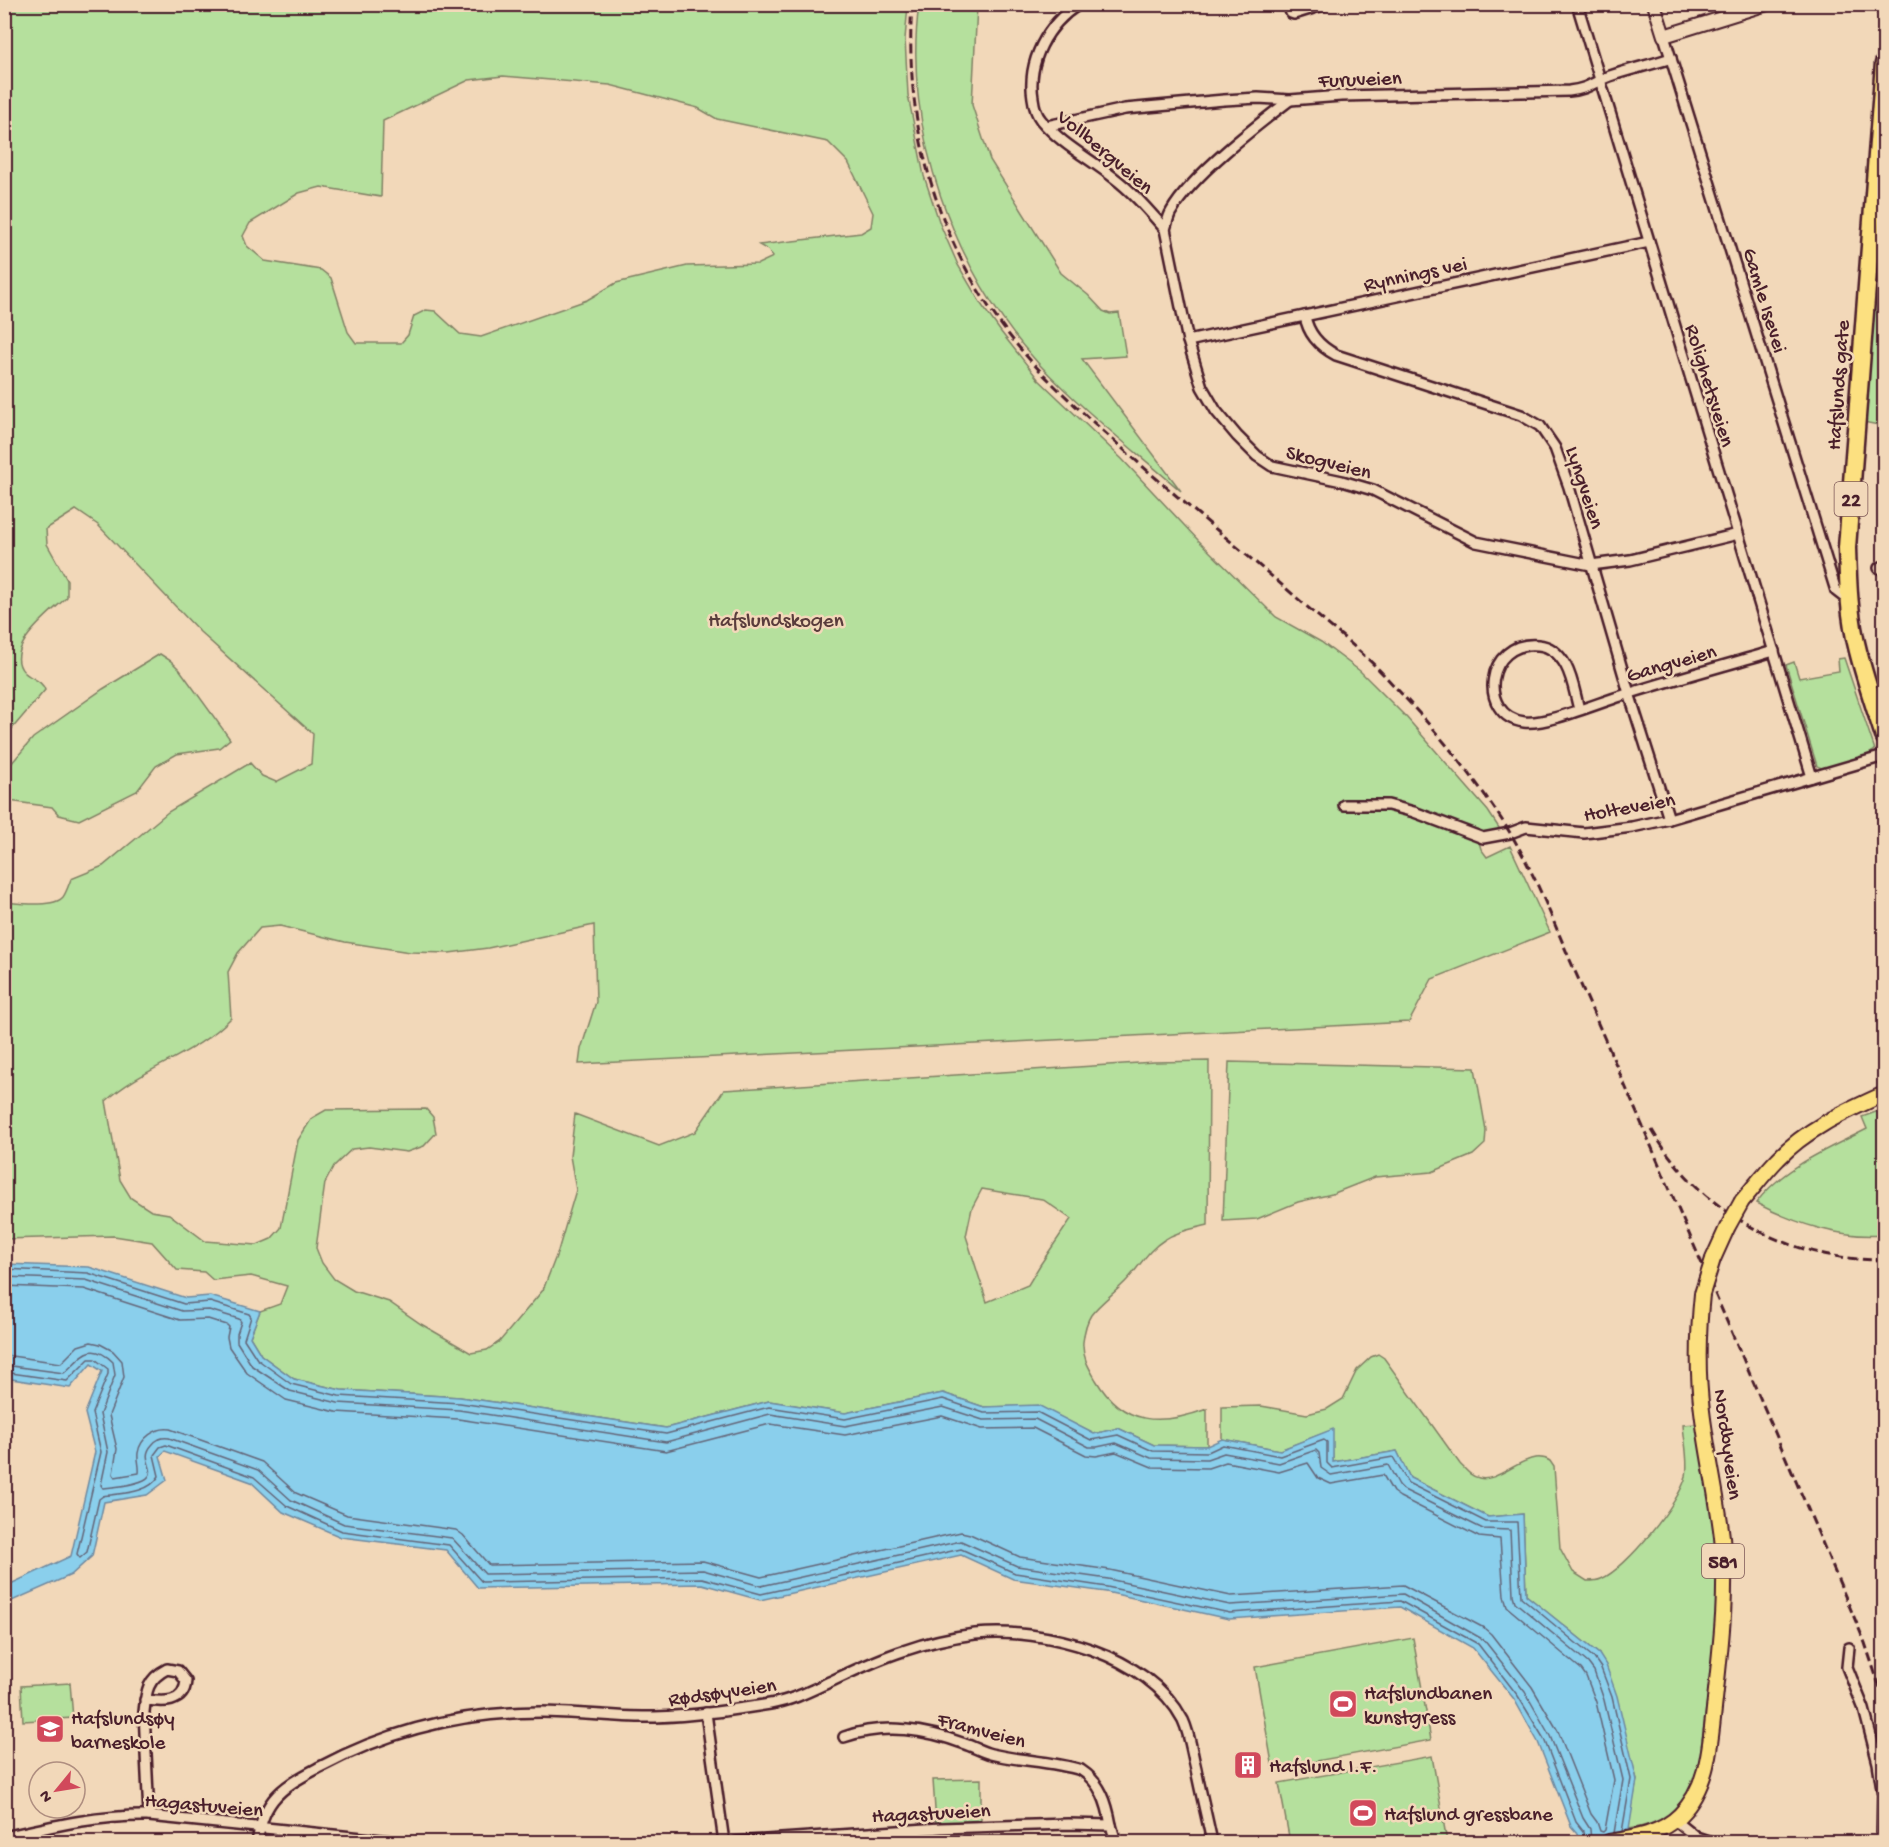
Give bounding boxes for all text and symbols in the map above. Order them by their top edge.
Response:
street label: Furuveien [1317,68,1402,95]
street label: Vollbergveien [1050,105,1157,201]
street label: Gamle Isevei [1735,245,1790,357]
street label: Rynnings vei [1362,253,1470,300]
street label: Hafslunds gate [1823,318,1858,451]
street label: Rolighetsveien [1677,322,1738,450]
street label: Skogveien [1283,442,1374,487]
street label: Lyngveien [1558,444,1608,533]
road number: 22 [1834,482,1868,516]
park label: Hafslundskogen [708,610,844,635]
street label: Gangveien [1624,641,1720,690]
street label: Holteveien [1582,789,1677,830]
street label: Nordbyveien [1705,1388,1746,1501]
road number: 581 [1702,1544,1744,1578]
street label: Rødsøyveien [667,1675,778,1714]
place label: Hafslundbanen kunstgress [1364,1683,1492,1732]
sports icon: Hafslundbanen kunstgress [1327,1688,1359,1720]
place label: Hafslundsøy barneskole [71,1708,175,1757]
street label: Framveien [933,1708,1028,1756]
school or university icon: Hafslundsøy barneskole [34,1713,66,1745]
building icon: Hafslund I.F. [1232,1749,1264,1781]
place label: Hafslund I.F. [1269,1756,1378,1781]
north arrow [27,1760,87,1820]
text: N [36,1786,58,1805]
street label: Hagastuveien [143,1790,264,1825]
sports icon: Hafslund gressbane [1347,1797,1379,1829]
street label: Hagastuveien [871,1800,991,1831]
place label: Hafslund gressbane [1384,1804,1554,1829]

